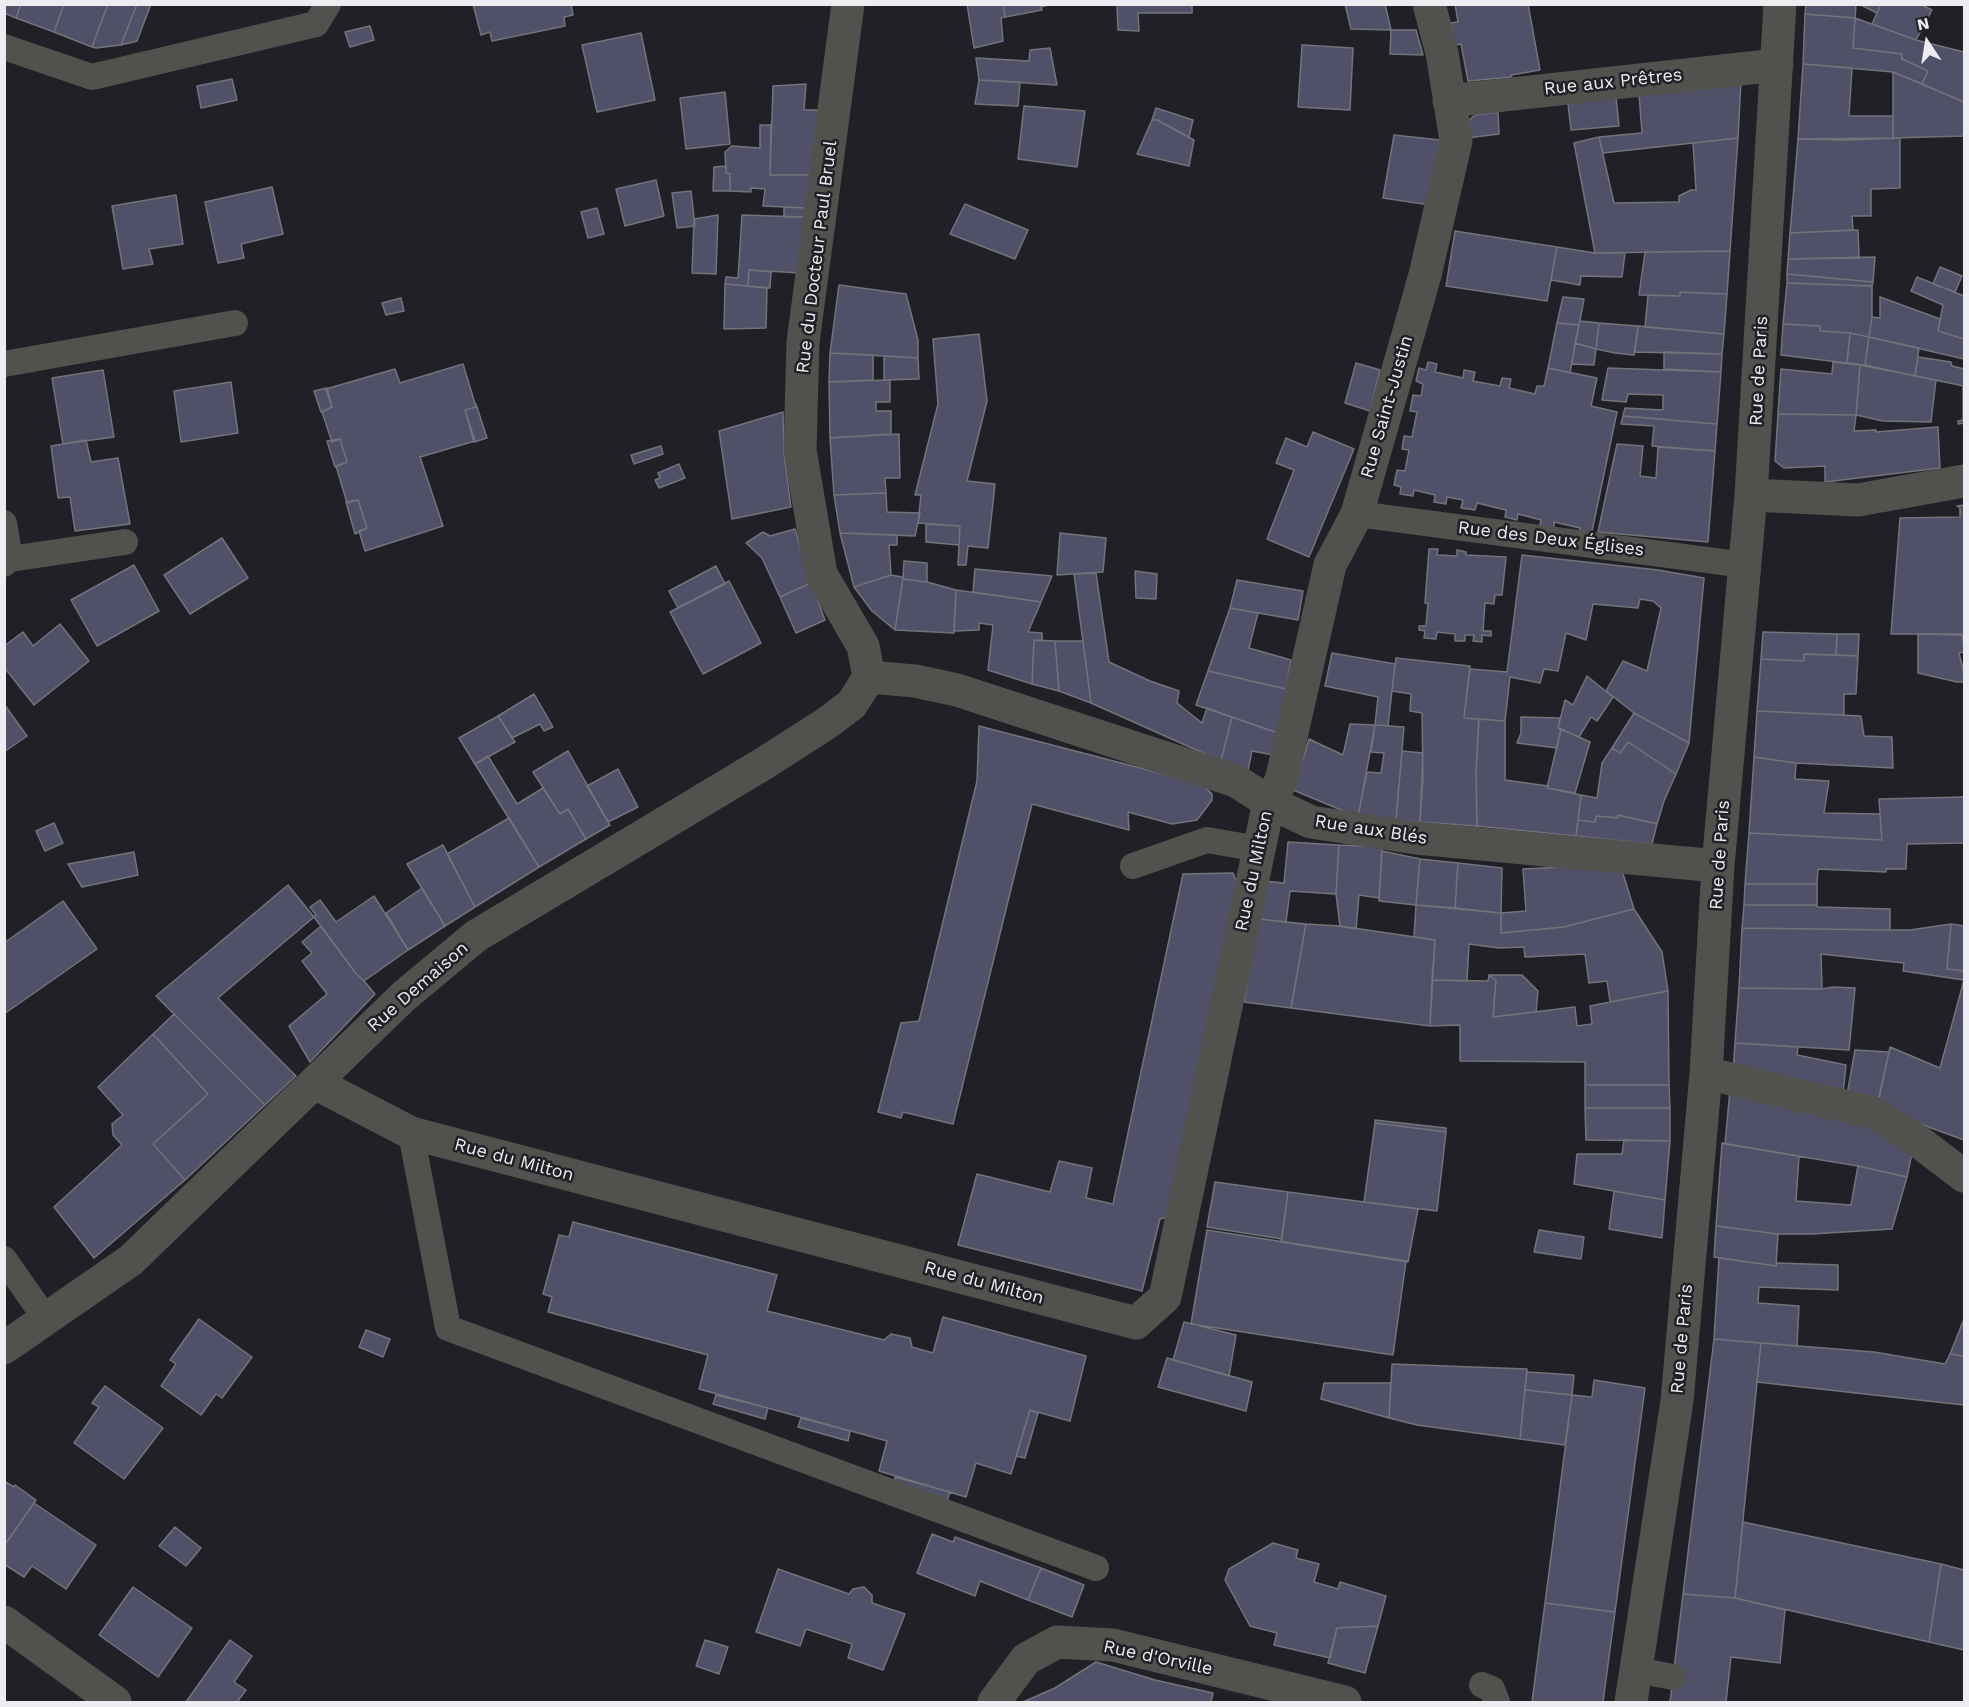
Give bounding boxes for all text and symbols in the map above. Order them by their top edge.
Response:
north arrow [1897,12,1957,72]
text: N [1915,13,1931,34]
street label: Rue aux Prêtres [1543,64,1683,100]
street label: Rue du Docteur Paul Bruel [792,139,842,375]
street label: Rue de Paris [1745,316,1773,426]
street label: Rue Saint-Justin [1356,333,1418,481]
street label: Rue des Deux Églises [1457,517,1645,561]
street label: Rue de Paris [1705,799,1735,911]
street label: Rue du Milton [1231,809,1277,933]
street label: Rue aux Blés [1313,810,1429,850]
street label: Rue Demaison [363,937,473,1037]
street label: Rue du Milton [452,1134,576,1186]
street label: Rue du Milton [922,1257,1046,1309]
street label: Rue de Paris [1666,1283,1698,1395]
street label: Rue d'Orville [1101,1636,1215,1680]

